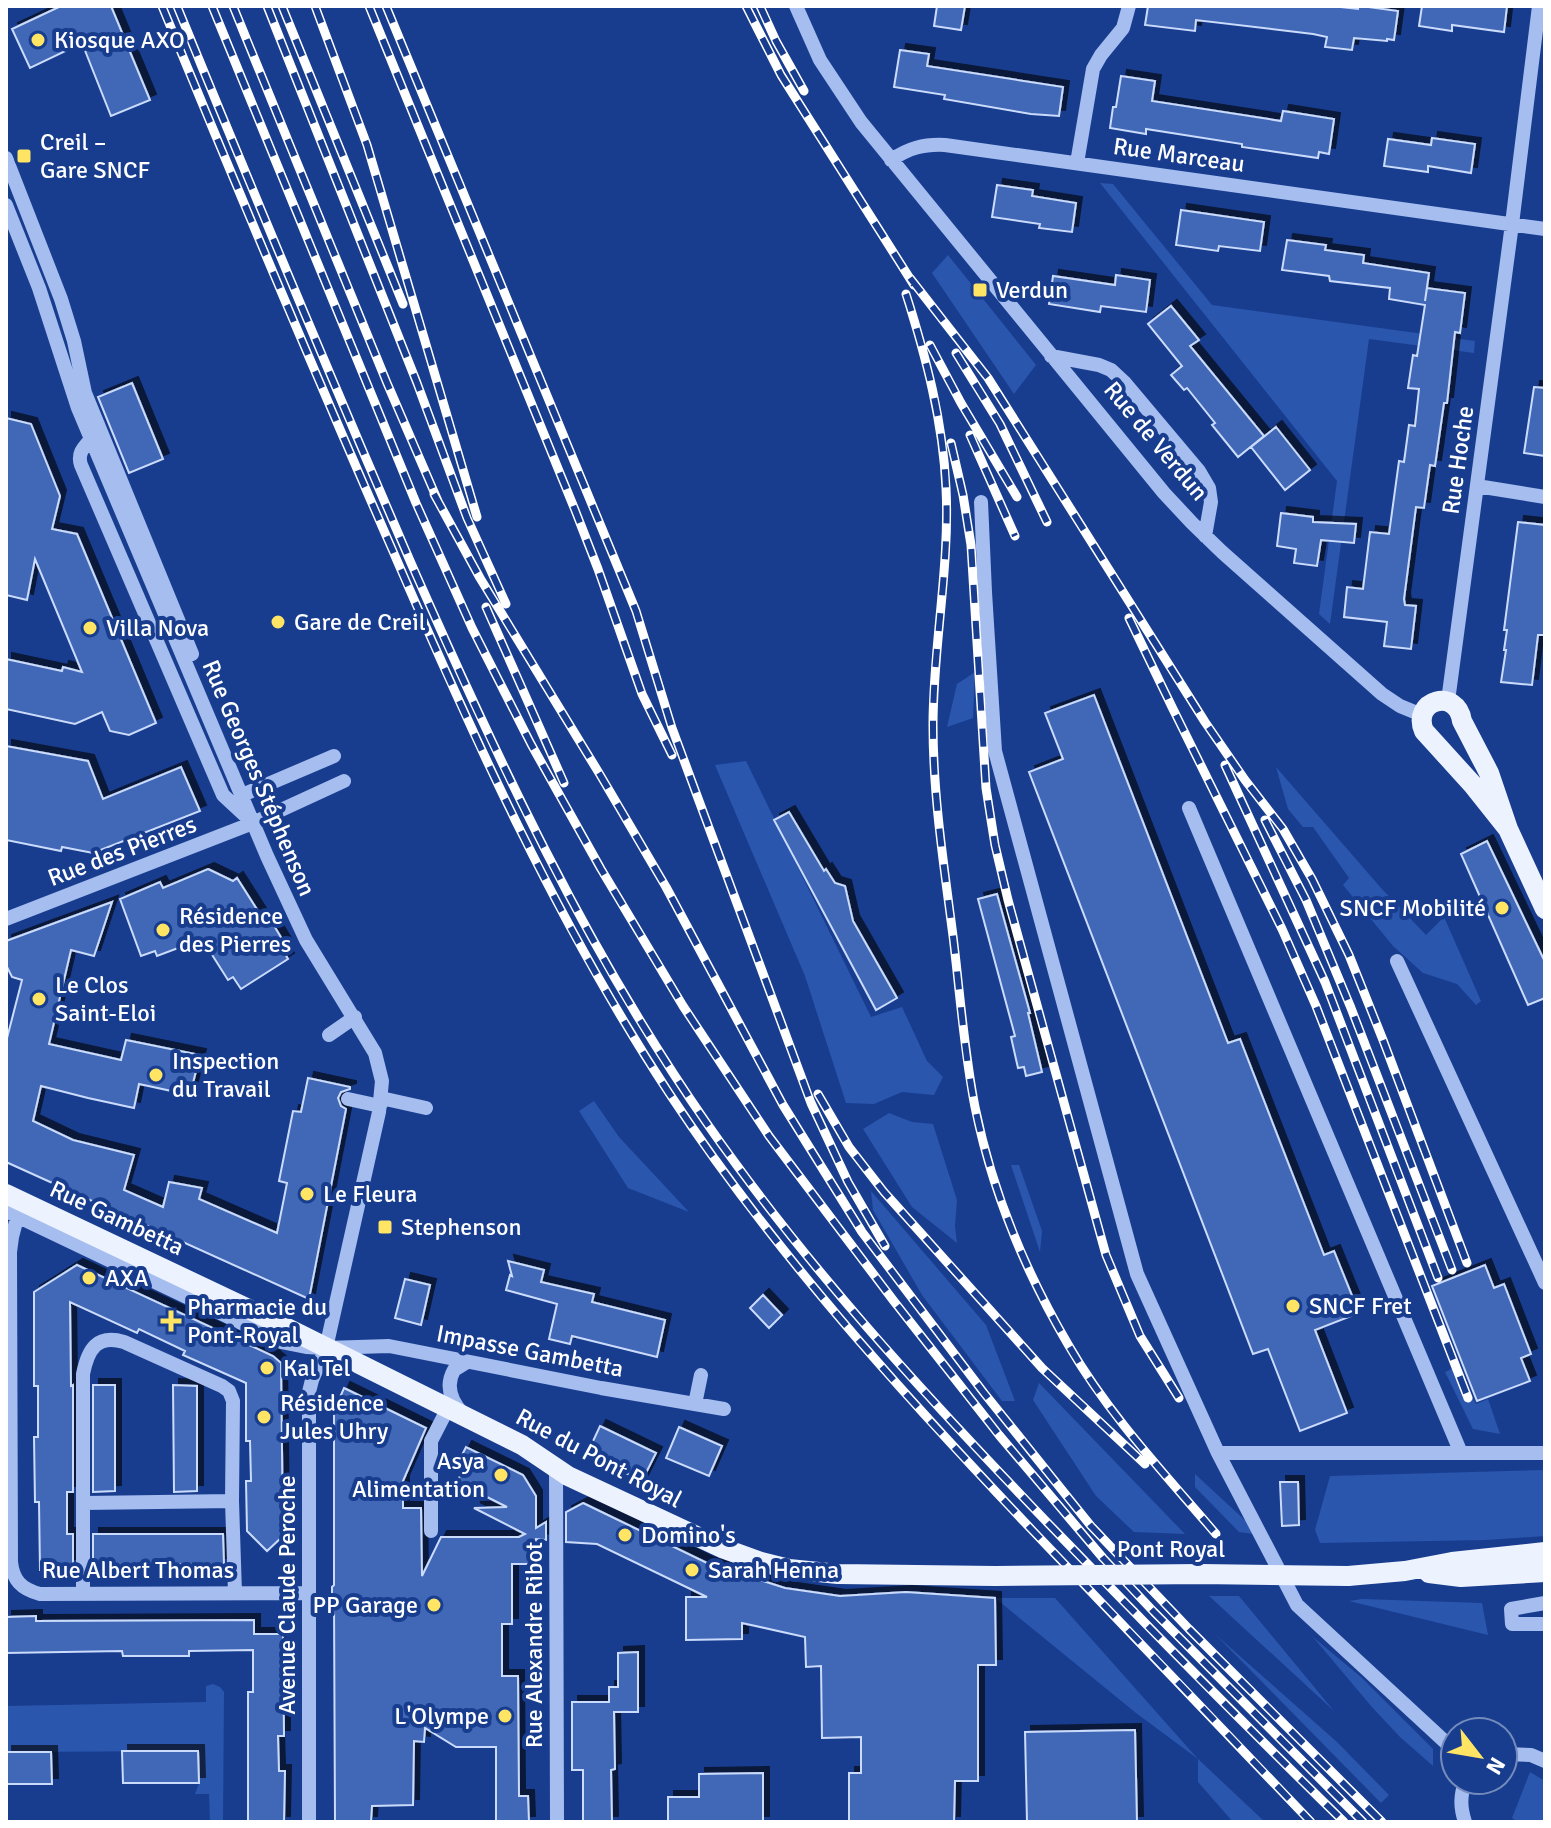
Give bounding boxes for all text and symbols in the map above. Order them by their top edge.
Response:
place label: Kiosque AXO [54,25,185,55]
marker: Kiosque AXO [29,31,47,49]
place label: Creil – Gare SNCF [40,127,150,185]
street label: Rue Marceau [1111,131,1247,179]
marker: Creil – Gare SNCF [15,147,33,165]
place label: Verdun [996,275,1068,305]
marker: Verdun [971,281,989,299]
street label: Rue de Verdun [1097,375,1215,507]
street label: Rue Hoche [1436,404,1480,516]
place label: Gare de Creil [294,607,426,637]
place label: Villa Nova [106,613,209,643]
marker: Gare de Creil [269,613,287,631]
marker: Villa Nova [81,619,99,637]
street label: Rue Georges Stéphenson [196,655,322,901]
street label: Rue des Pierres [44,809,200,893]
place label: SNCF Mobilité [1340,893,1486,923]
marker: SNCF Mobilité [1493,899,1511,917]
place label: Résidence des Pierres [179,901,291,959]
marker: Résidence des Pierres [154,921,172,939]
place label: Le Clos Saint-Eloi [55,970,156,1028]
marker: Le Clos Saint-Eloi [30,990,48,1008]
place label: Inspection du Travail [172,1046,279,1104]
marker: Inspection du Travail [147,1066,165,1084]
street label: Rue Gambetta [45,1174,189,1262]
place label: Le Fleura [323,1179,418,1209]
marker: Le Fleura [298,1185,316,1203]
place label: Stephenson [401,1212,522,1242]
marker: Stephenson [376,1218,394,1236]
place label: AXA [105,1263,149,1293]
marker: AXA [80,1269,98,1287]
place label: SNCF Fret [1309,1291,1412,1321]
place label: Pharmacie du Pont-Royal [187,1292,327,1350]
marker: SNCF Fret [1284,1297,1302,1315]
marker: Pharmacie du Pont-Royal [162,1312,180,1330]
street label: Impasse Gambetta [434,1318,626,1384]
place label: Kal Tel [283,1353,351,1383]
marker: Kal Tel [258,1359,276,1377]
place label: Résidence Jules Uhry [280,1388,388,1446]
street label: Rue du Pont Royal [511,1402,687,1514]
marker: Résidence Jules Uhry [255,1408,273,1426]
place label: Asya Alimentation [352,1446,485,1504]
marker: Asya Alimentation [492,1466,510,1484]
street label: Avenue Claude Peroche [272,1475,302,1715]
place label: Domino's [641,1520,736,1550]
marker: Domino's [616,1526,634,1544]
street label: Pont Royal [1117,1534,1225,1564]
street label: Rue Alexandre Ribot [519,1542,549,1748]
street label: Rue Albert Thomas [42,1555,234,1585]
place label: Sarah Henna [708,1555,839,1585]
marker: Sarah Henna [683,1561,701,1579]
place label: PP Garage [312,1590,418,1620]
marker: PP Garage [425,1596,443,1614]
place label: L'Olympe [394,1701,489,1731]
marker: L'Olympe [496,1707,514,1725]
north arrow [1439,1716,1519,1796]
text: N [1480,1753,1511,1780]

